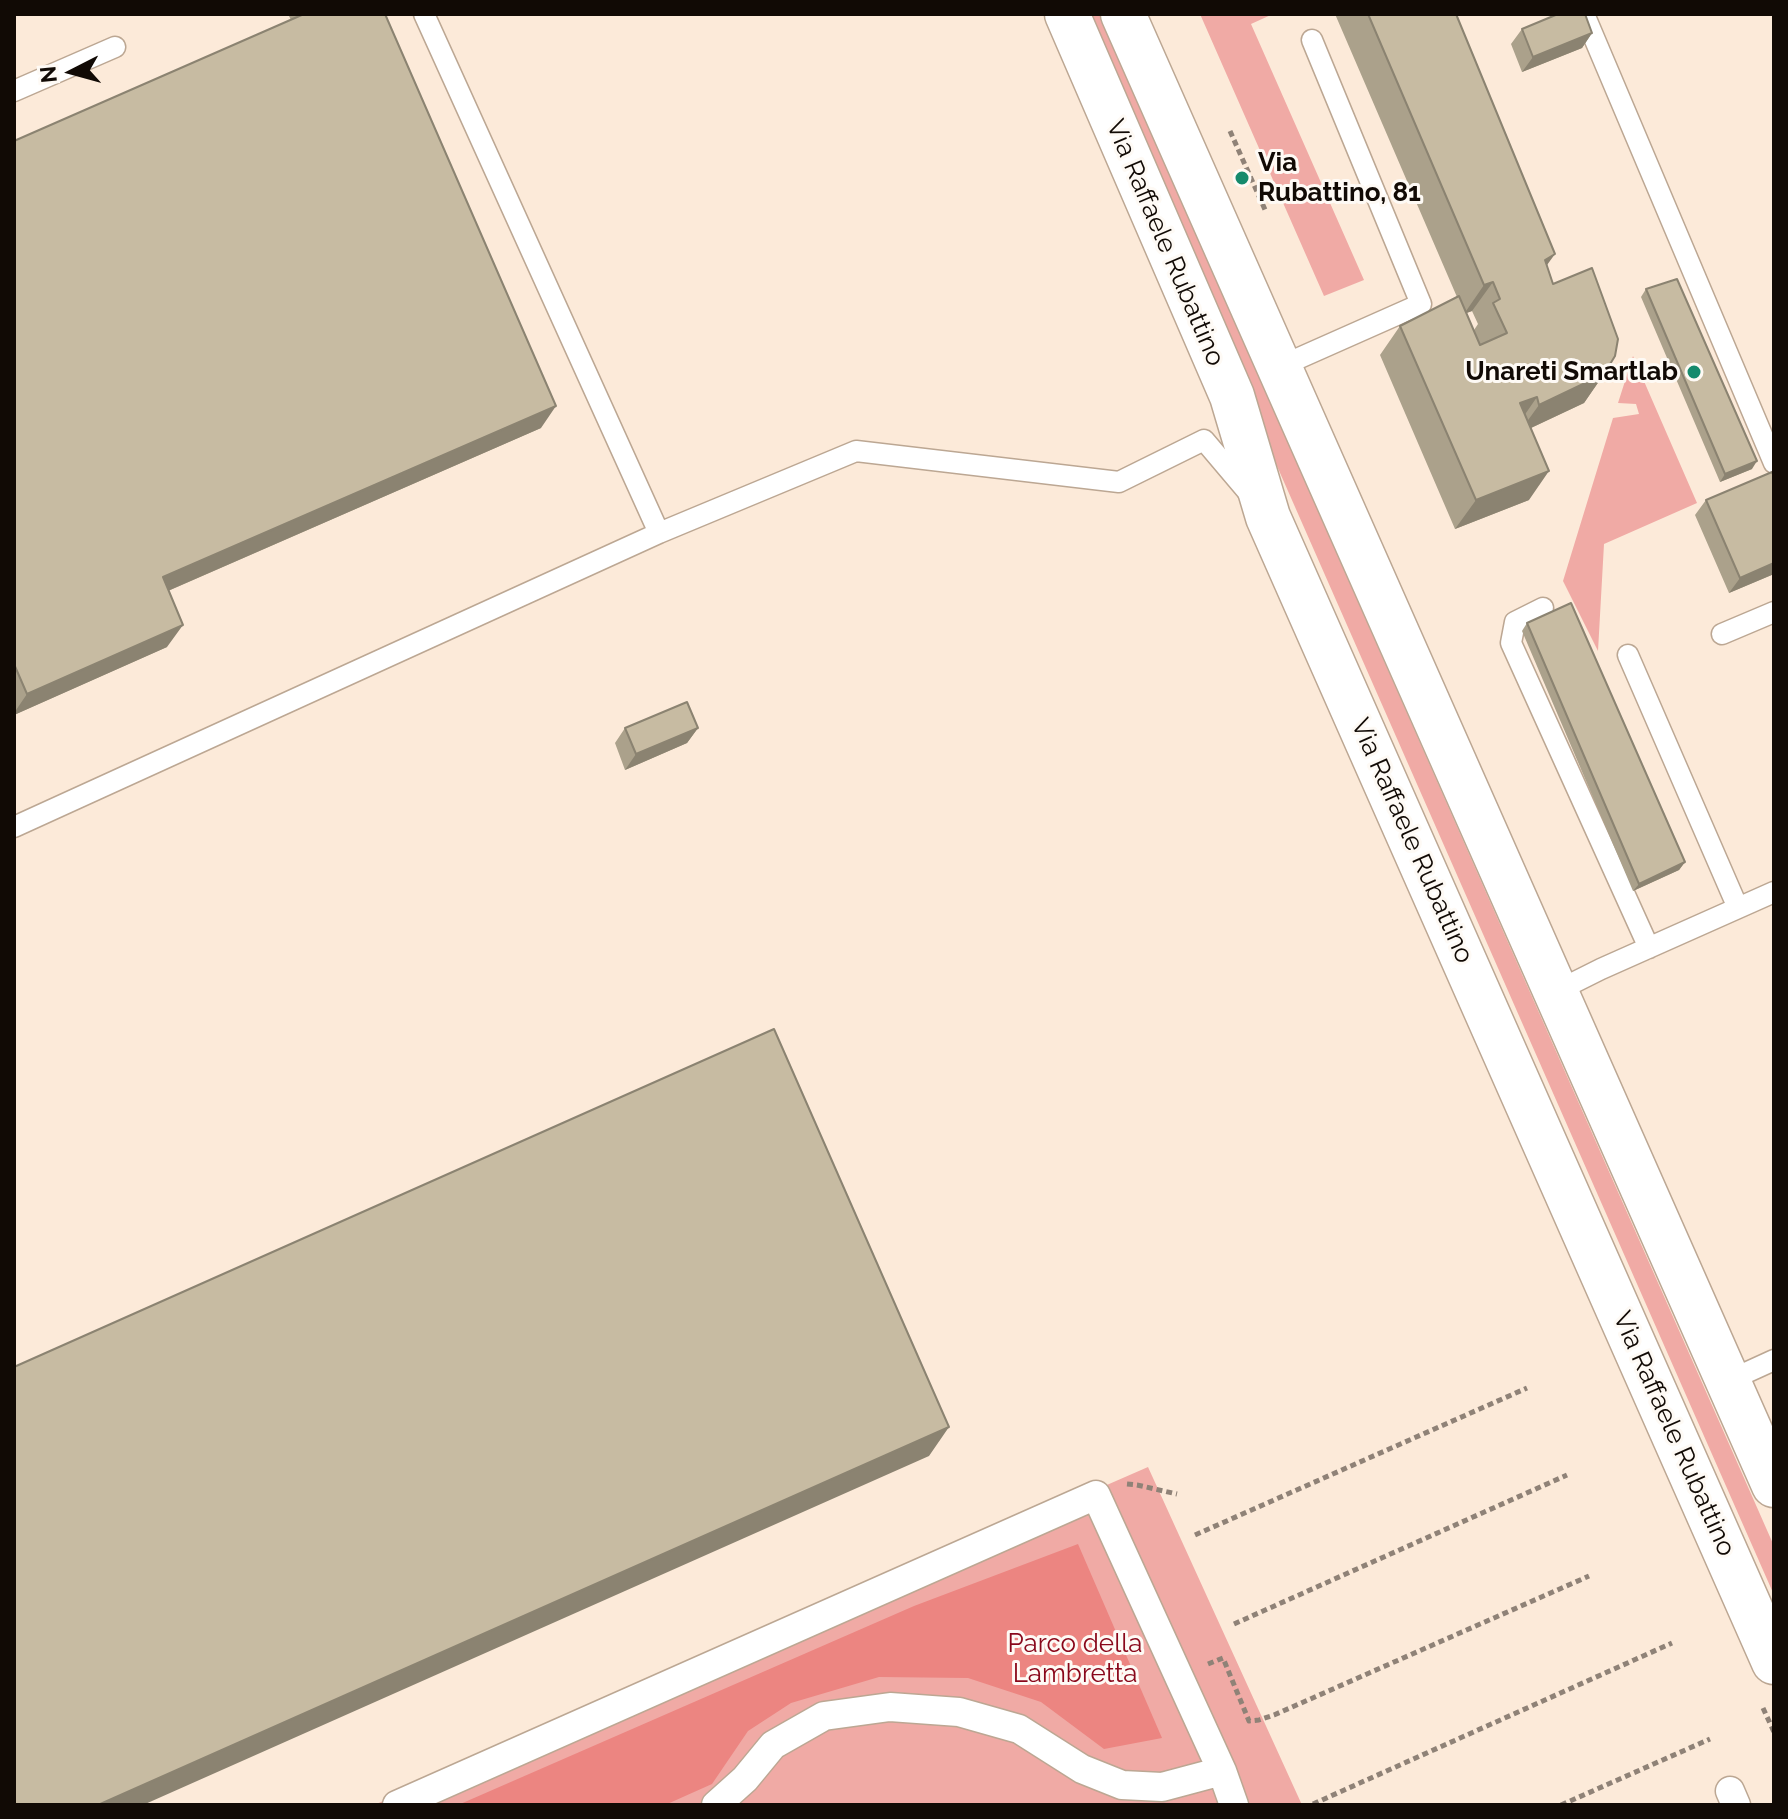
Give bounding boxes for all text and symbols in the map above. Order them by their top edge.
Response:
north arrow [32,32,112,112]
text: N [34,65,62,84]
street label: Via Raffaele Rubattino [1099,115,1231,371]
place label: Via Rubattino, 81 [1258,147,1421,208]
marker: Via Rubattino, 81 [1233,169,1251,187]
place label: Unareti Smartlab [1465,356,1678,388]
marker: Unareti Smartlab [1685,363,1703,381]
street label: Via Raffaele Rubattino [1344,714,1480,968]
street label: Via Raffaele Rubattino [1606,1307,1742,1561]
park label: Parco della Lambretta [1008,1628,1142,1690]

